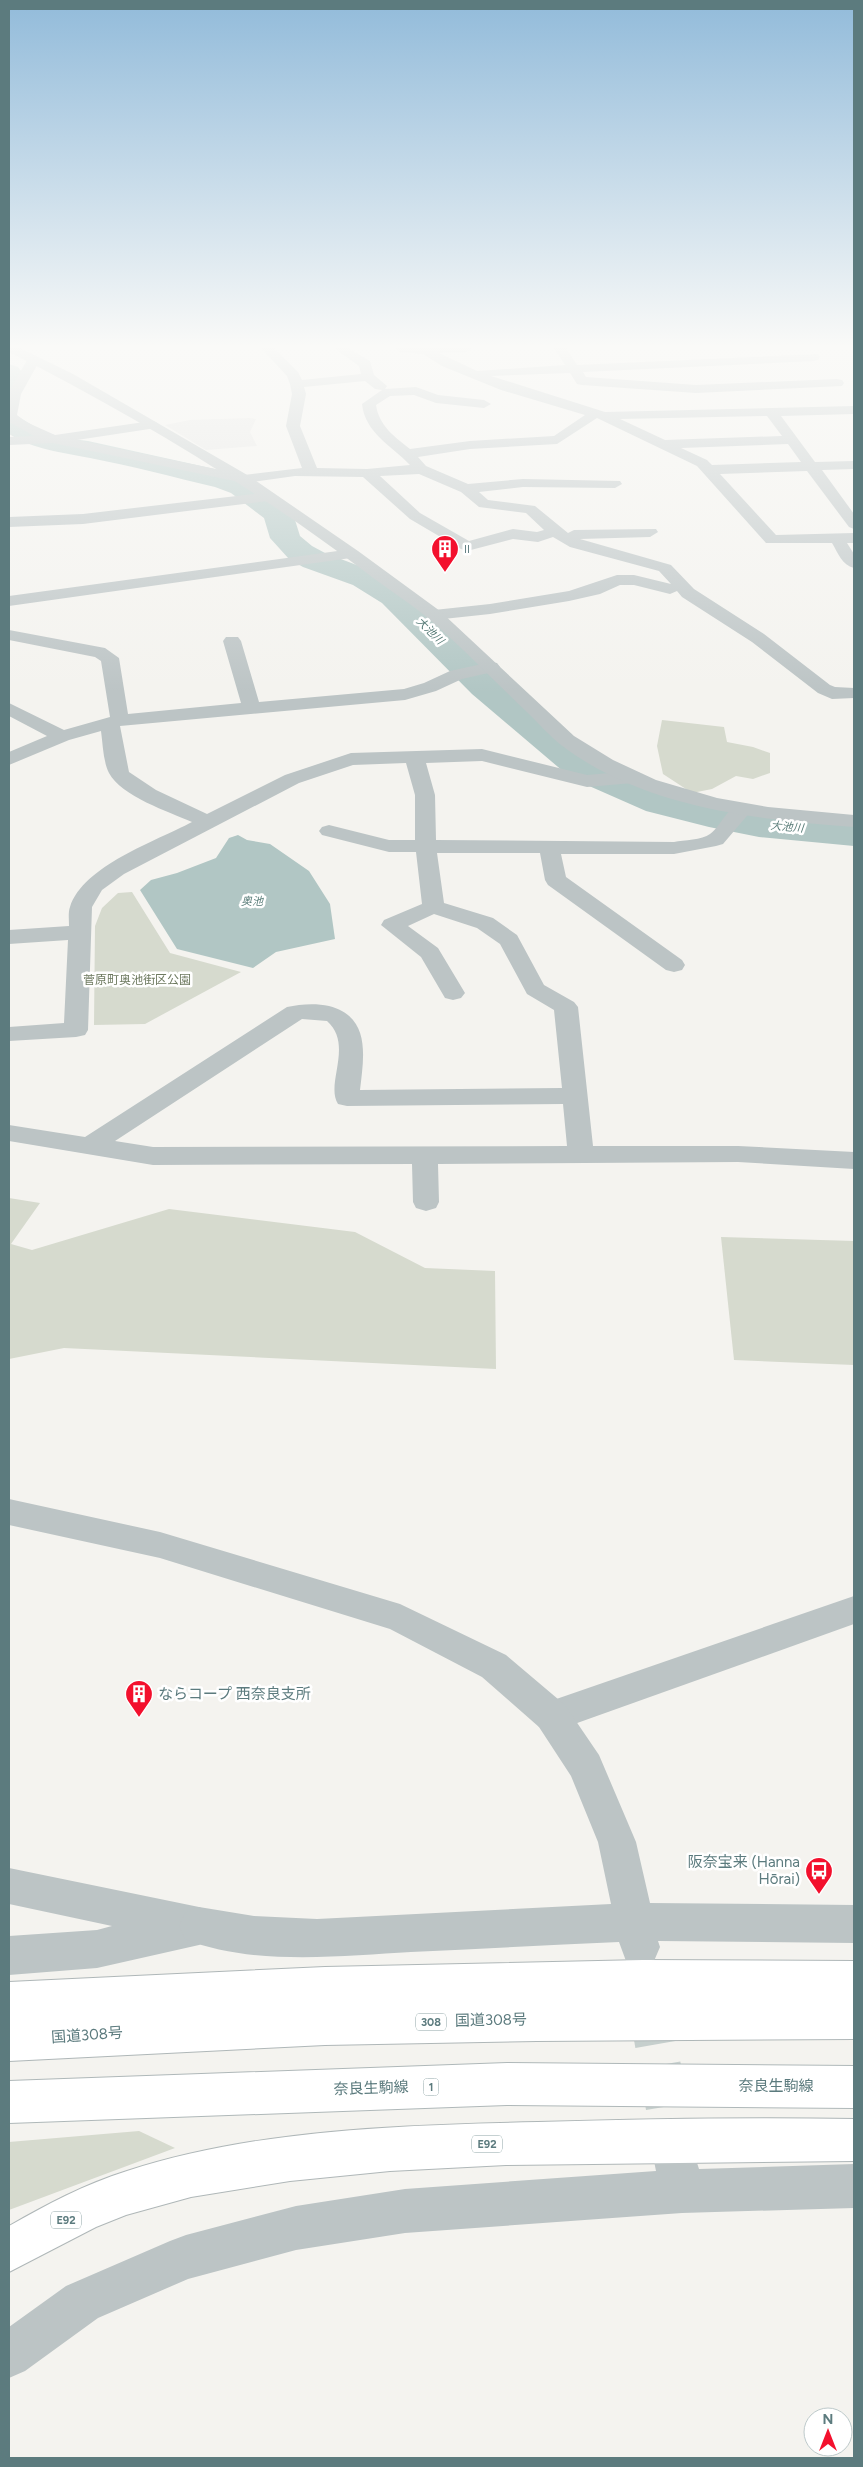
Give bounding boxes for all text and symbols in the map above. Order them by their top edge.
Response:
building icon: II [430,534,460,573]
place label: II [464,543,470,556]
water label: 大池川 [414,615,447,648]
water label: 大池川 [770,819,805,835]
water label: 奥池 [241,895,264,908]
park label: 菅原町奥池街区公園 [83,973,191,987]
building icon: ならコープ 西奈良支所 [124,1679,154,1718]
place label: ならコープ 西奈良支所 [158,1685,311,1703]
place label: 阪奈宝来 (Hanna Hōrai) [688,1853,800,1888]
bus stop icon: 阪奈宝来 (Hanna Hōrai) [804,1856,834,1895]
street label: 国道308号 [455,2010,527,2030]
road number: 308 [416,2014,446,2030]
street label: 国道308号 [50,2024,124,2046]
street label: 奈良生駒線 [738,2077,814,2095]
street label: 奈良生駒線 [333,2078,409,2098]
road number: 1 [424,2078,438,2096]
road number: E92 [472,2136,502,2152]
road number: E92 [51,2212,81,2228]
north arrow [803,2407,853,2457]
text: N [823,2411,833,2428]

